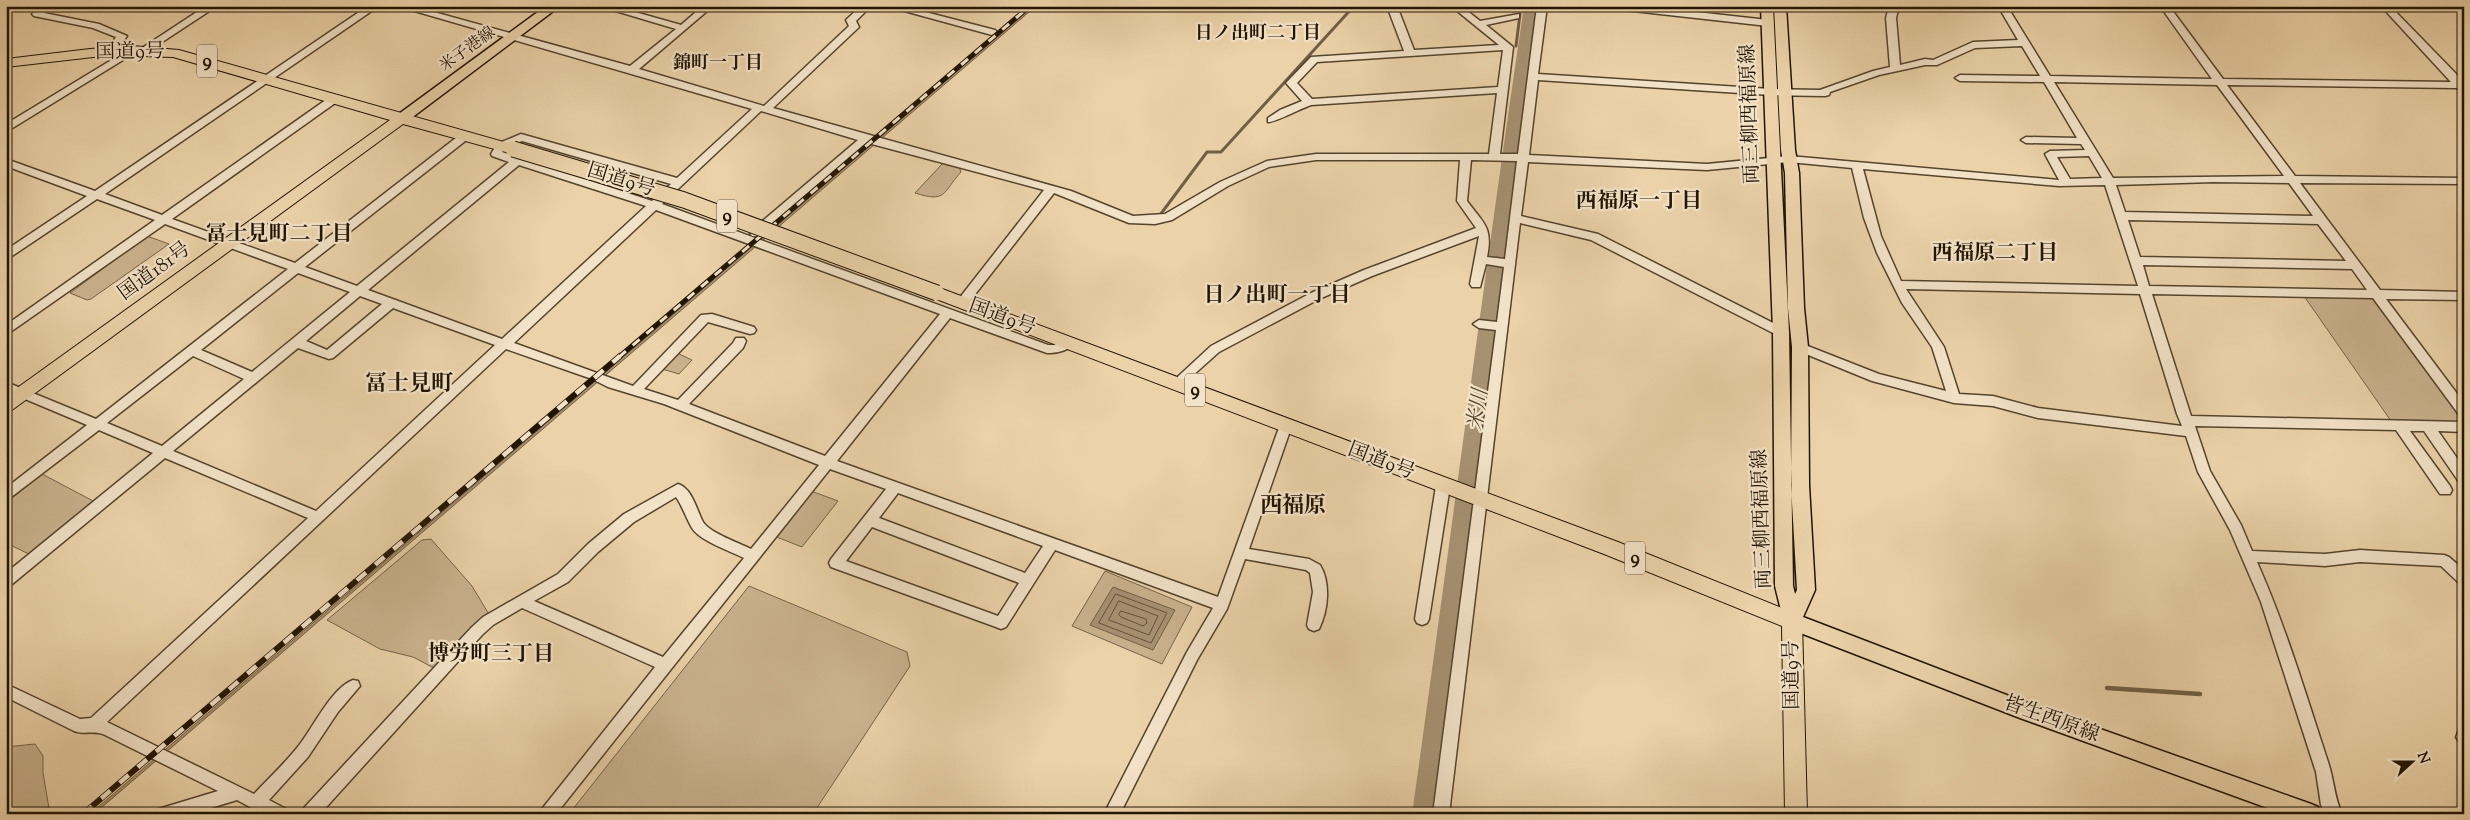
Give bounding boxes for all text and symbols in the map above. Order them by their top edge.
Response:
district label: 日ノ出町二丁目 [1195,21,1321,47]
street label: 米子港線 [435,22,501,78]
street label: 国道9号 [95,38,165,68]
road number: 9 [197,44,217,78]
street label: 両三柳西福原線 [1734,44,1768,184]
district label: 錦町一丁目 [673,51,763,77]
street label: 国道9号 [583,157,659,205]
district label: 西福原一丁目 [1576,187,1702,217]
road number: 9 [717,200,737,232]
district label: 冨士見町二丁目 [206,220,353,250]
street label: 国道181号 [113,236,197,308]
district label: 西福原二丁目 [1932,239,2058,269]
district label: 日ノ出町一丁目 [1204,281,1351,311]
street label: 国道9号 [964,292,1040,344]
district label: 冨士見町 [365,369,453,401]
road number: 9 [1185,374,1205,406]
water label: 米川 [1461,385,1497,433]
street label: 国道9号 [1343,436,1419,488]
street label: 両三柳西福原線 [1746,449,1780,589]
district label: 西福原 [1260,491,1326,523]
road number: 9 [1625,542,1645,574]
district label: 博労町三丁目 [428,640,554,670]
street label: 国道9号 [1778,640,1808,710]
street label: 皆生西原線 [1999,689,2103,751]
north arrow [2388,738,2438,788]
text: N [2411,749,2434,767]

